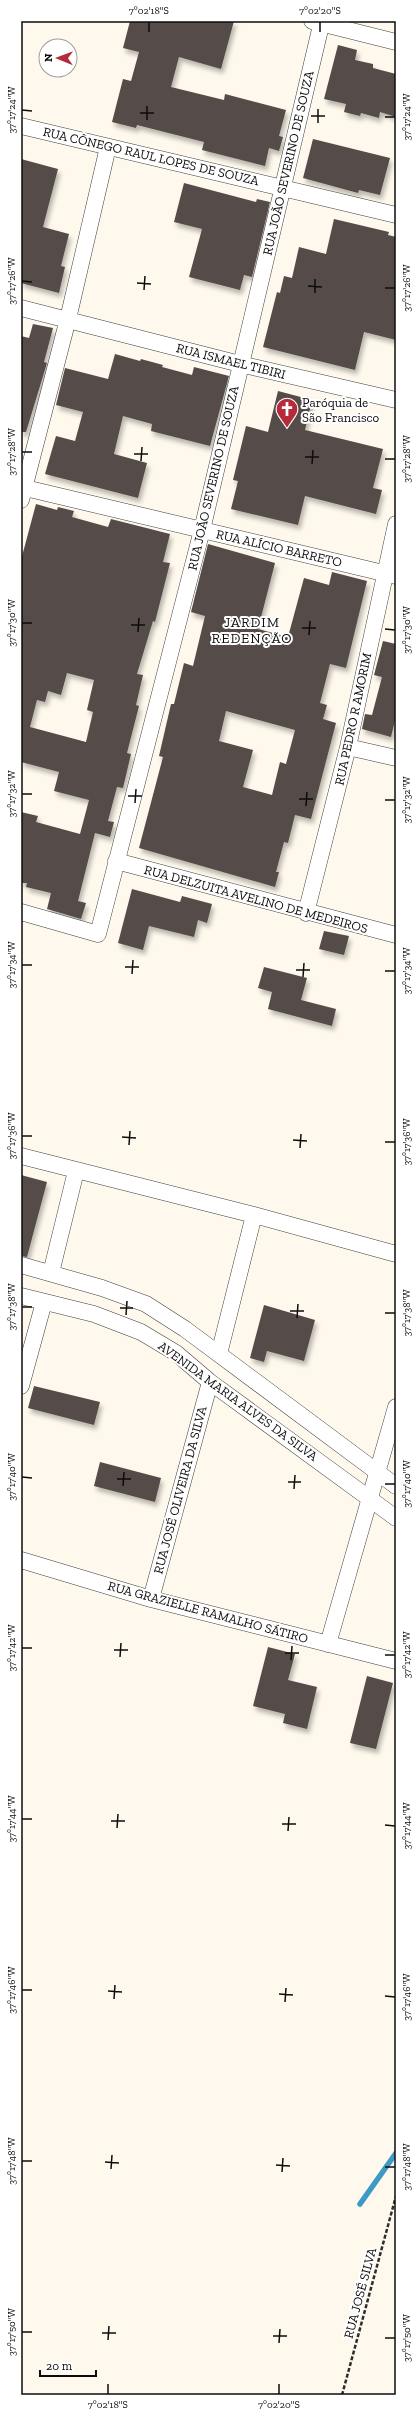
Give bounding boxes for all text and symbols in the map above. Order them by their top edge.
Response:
text: 7°02'18"S [129,5,169,17]
text: 7°02'20"S [299,5,341,17]
north arrow [38,38,78,78]
text: N [42,53,55,62]
street label: RUA JOÃO SEVERINO DE SOUZA [259,69,317,257]
text: 37°17'24"W [6,86,18,134]
text: 37°17'24"W [401,93,413,141]
street label: RUA CÔNEGO RAUL LOPES DE SOUZA [42,124,261,188]
text: 37°17'26"W [6,257,18,305]
text: 37°17'26"W [401,264,413,312]
street label: RUA ISMAEL TIBIRI [175,340,287,382]
street label: RUA JOÃO SEVERINO DE SOUZA [184,384,242,572]
place label: Paróquia de São Francisco [302,395,380,425]
church icon: Paróquia de São Francisco [274,396,300,429]
text: 37°17'28"W [6,428,18,476]
text: 37°17'28"W [401,435,413,483]
street label: RUA ALÍCIO BARRETO [215,526,343,570]
text: 37°17'30"W [6,599,18,647]
text: 37°17'30"W [401,606,413,654]
district label: JARDIM REDENÇÃO [212,614,292,647]
street label: RUA PEDRO R AMORIM [332,651,374,787]
text: 37°17'32"W [6,770,18,817]
text: 37°17'32"W [401,776,413,823]
street label: RUA DELZUITA AVELINO DE MEDEIROS [143,862,370,936]
text: 37°17'34"W [6,941,18,988]
text: 37°17'34"W [401,947,413,994]
text: 37°17'36"W [6,1112,18,1160]
text: 37°17'36"W [401,1118,413,1166]
text: 37°17'38"W [6,1283,18,1331]
text: 37°17'38"W [401,1289,413,1337]
street label: AVENIDA MARIA ALVES DA SILVA [155,1338,321,1464]
street label: RUA JOSÉ OLIVEIRA DA SILVA [150,1404,210,1575]
text: 37°17'40"W [6,1453,18,1501]
text: 37°17'40"W [401,1460,413,1508]
street label: RUA GRAZIELLE RAMALHO SÁTIRO [106,1578,310,1646]
text: 37°17'42"W [6,1624,18,1672]
text: 37°17'42"W [401,1631,413,1679]
text: 37°17'44"W [6,1795,18,1843]
text: 37°17'44"W [401,1802,413,1850]
text: 37°17'46"W [6,1966,18,2014]
text: 37°17'46"W [401,1973,413,2021]
text: 37°17'48"W [6,2137,18,2185]
text: 37°17'48"W [401,2143,413,2191]
street label: RUA JOSÉ SILVA [341,2245,379,2340]
text: 37°17'50"W [6,2307,18,2356]
text: 37°17'50"W [401,2313,413,2362]
scale bar [40,2352,96,2378]
text: 20 m [46,2359,73,2373]
text: 7°02'18"S [88,2399,128,2411]
text: 7°02'20"S [258,2399,300,2411]

